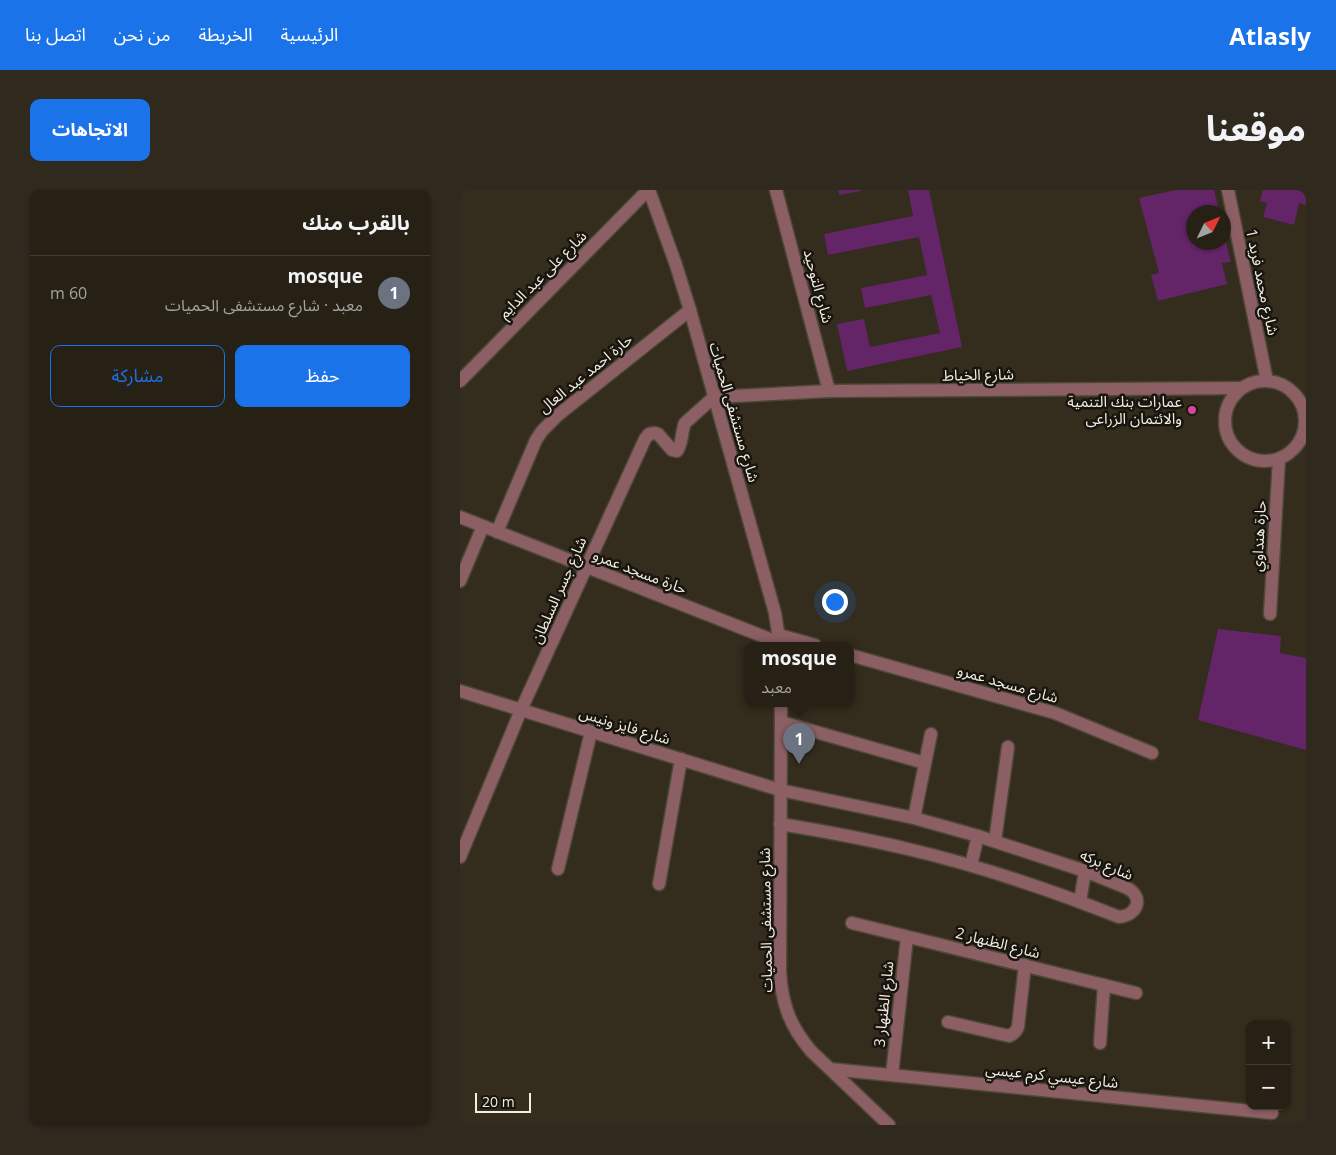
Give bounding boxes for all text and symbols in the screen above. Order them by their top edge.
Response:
text: Atlasly [1229,19,1311,52]
text: اتصل بنا [25,22,86,46]
text: من نحن [114,22,171,46]
text: الخريطة [199,22,252,46]
text: الرئيسية [280,22,338,46]
button: الاتجاهات [30,99,150,161]
text: موقعنا [1206,104,1306,151]
north arrow [1186,205,1231,250]
text: بالقرب منك [302,208,410,236]
street label: شارع على عبد الدايم [494,226,593,324]
street label: شارع محمد فريد 1 [1239,227,1284,338]
street label: شارع التوحيد [797,247,839,326]
text: mosque [287,263,363,289]
text: 60 m [50,282,87,304]
text: 1 [389,282,399,304]
text: معبد · شارع مستشفى الحميات [165,294,363,316]
street label: حارة احمد عبد العال [534,329,636,417]
street label: شارع مستشفى الحميات [703,340,765,486]
button: مشاركة [50,345,225,407]
button: حفظ [235,345,410,407]
street label: شارع الخياط [942,363,1014,388]
place label: عمارات بنك التنمية والائتمان الزراعى [1067,391,1182,428]
marker: عمارات بنك التنمية والائتمان الزراعى [1186,404,1198,416]
street label: حارة هنداوي [1246,500,1272,572]
street label: شارع جسر السلطان [526,533,593,648]
street label: حارة مسجد عمرو [590,544,690,598]
your location [822,589,848,615]
popup [744,642,854,707]
text: mosque [761,645,837,671]
street label: شارع مسجد عمرو [954,659,1061,710]
text: معبد [761,676,792,698]
street label: شارع فايز ونيس [576,702,673,751]
pin: 1 [783,723,815,764]
street label: شارع بركه [1076,844,1137,887]
street label: شارع مستشفى الحميات [754,847,779,993]
street label: شارع الظنهار 2 [953,922,1043,965]
street label: شارع الظنهار 3 [869,960,900,1048]
map controls [1246,1020,1291,1110]
button: + [1246,1020,1291,1065]
street label: شارع عيسي كرم عيسي [984,1058,1120,1095]
button: − [1246,1065,1291,1110]
scale bar [475,1090,531,1113]
text: 20 m [482,1092,515,1111]

